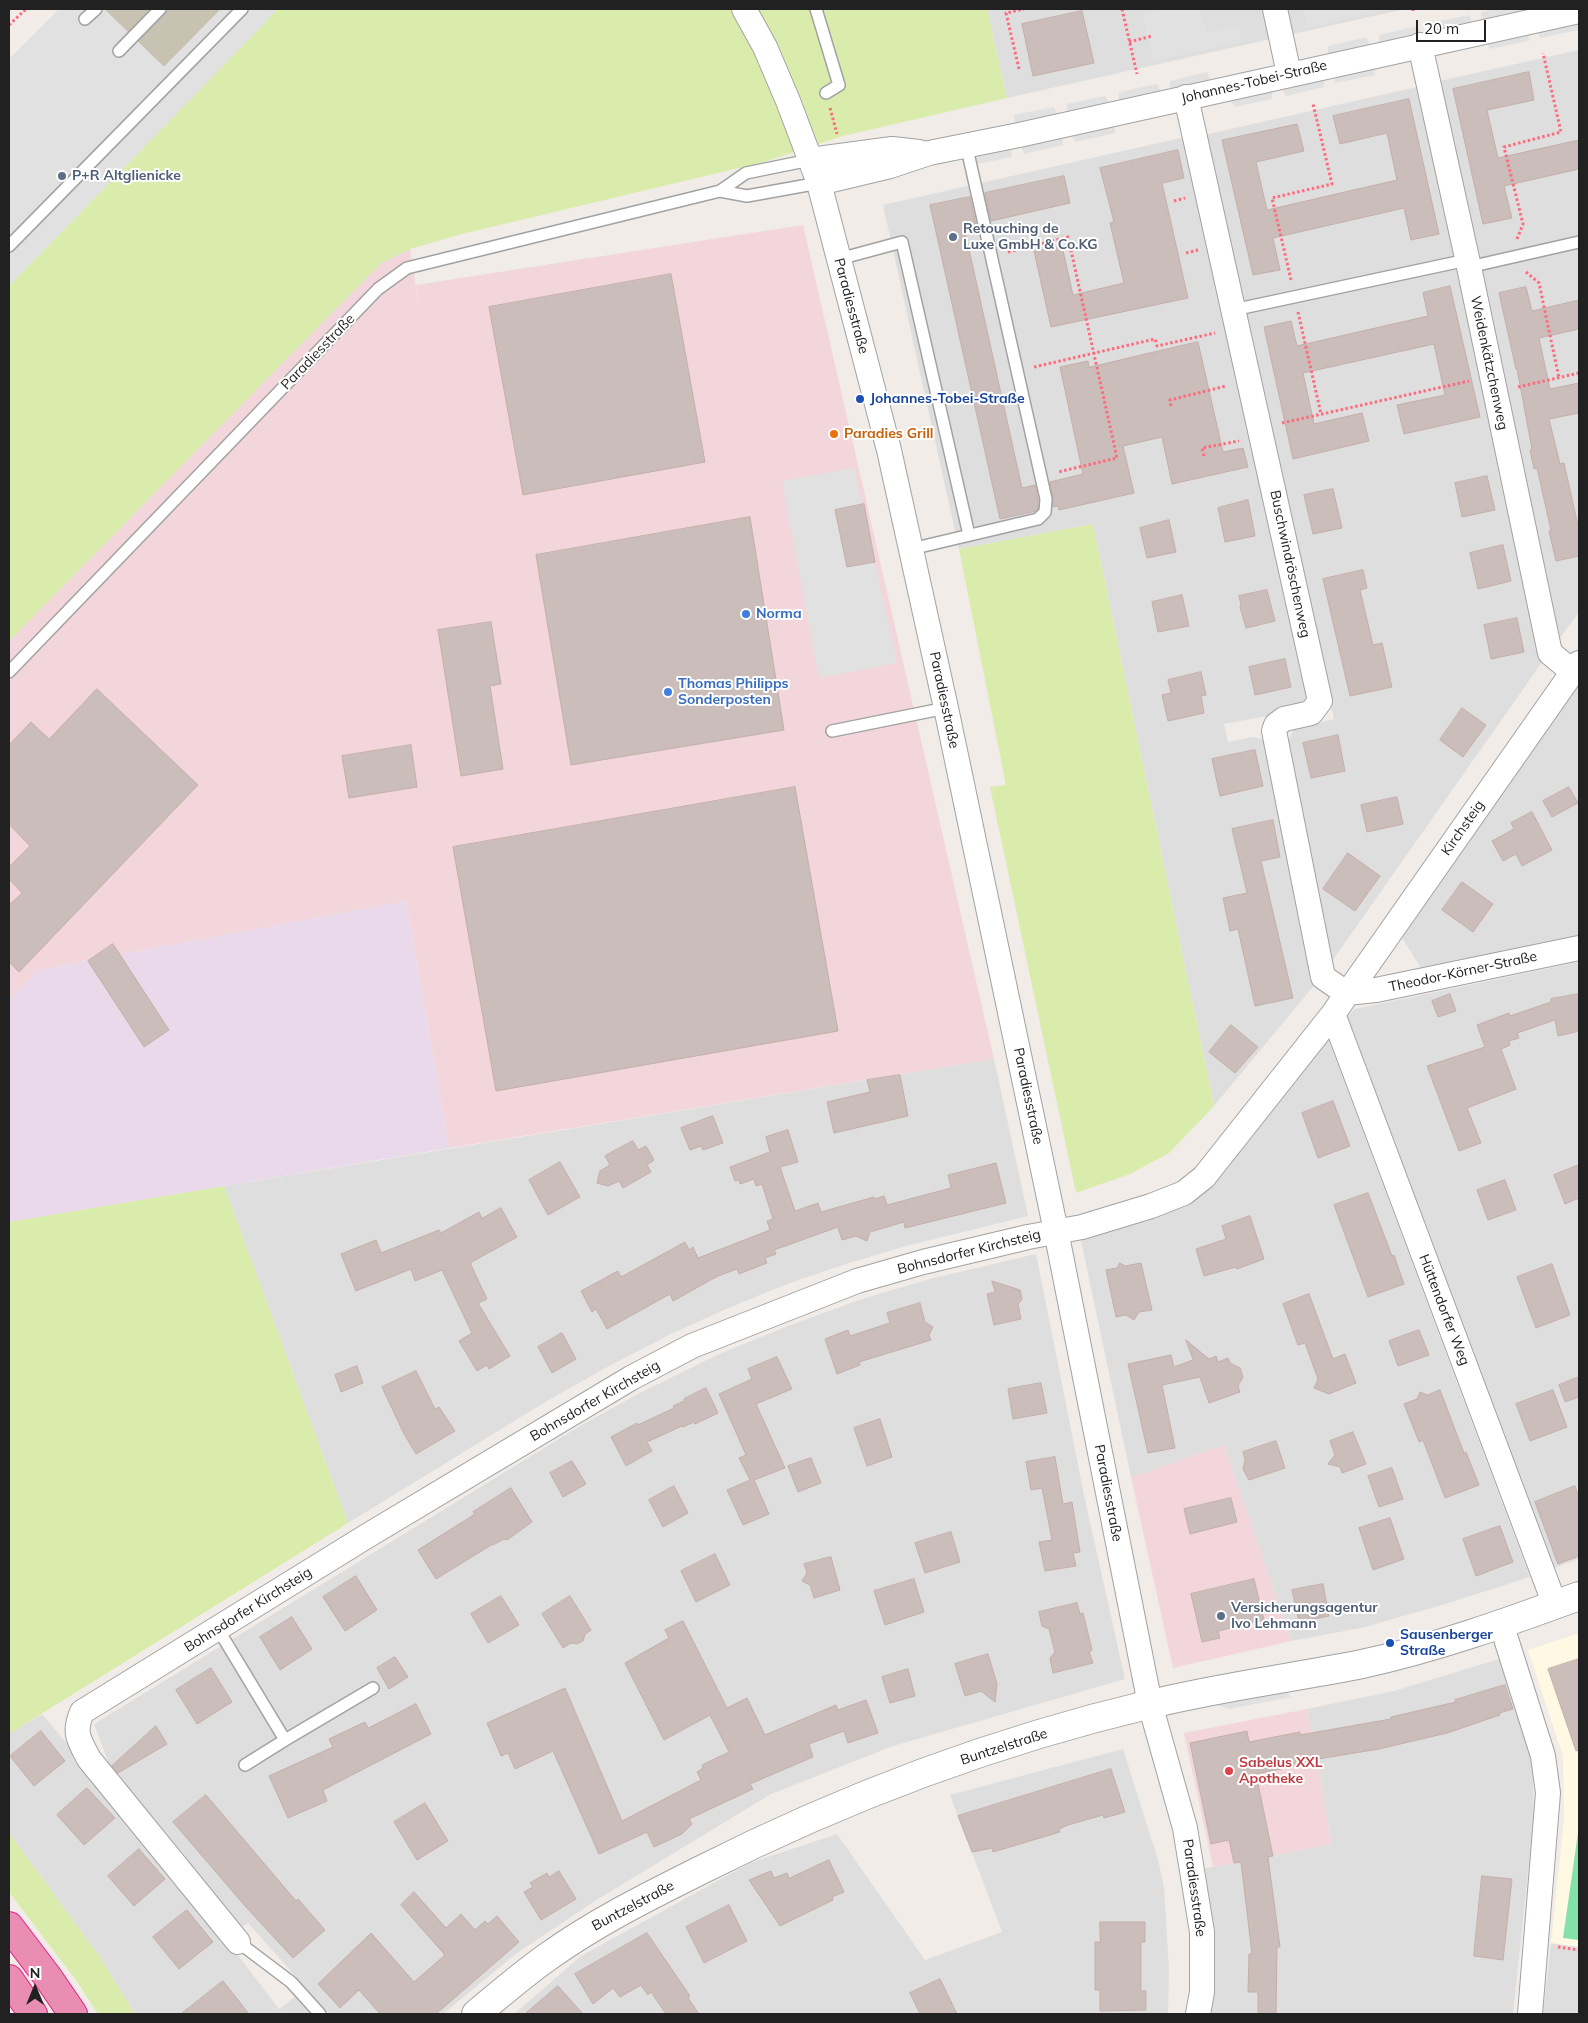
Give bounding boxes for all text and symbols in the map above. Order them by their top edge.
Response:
scale bar [1418,10,1488,42]
text: 20 m [1424,19,1459,38]
street label: Johannes-Tobei-Straße [1179,57,1329,107]
place label: P+R Altglienicke [72,168,181,184]
marker: P+R Altglienicke [56,170,68,182]
place label: Retouching de Luxe GmbH & Co.KG [963,221,1098,253]
marker: Retouching de Luxe GmbH & Co.KG [947,231,959,243]
street label: Paradiesstraße [830,256,872,356]
street label: Weidenkätzchenweg [1467,294,1511,432]
street label: Paradiesstraße [278,311,358,393]
place label: Johannes-Tobei-Straße [870,391,1025,407]
marker: Johannes-Tobei-Straße [854,393,866,405]
place label: Paradies Grill [844,426,933,442]
marker: Paradies Grill [828,428,840,440]
street label: Buschwindröschenweg [1266,489,1314,639]
place label: Norma [756,606,802,622]
marker: Norma [740,608,752,620]
street label: Paradiesstraße [926,650,962,750]
place label: Thomas Philipps Sonderposten [678,676,789,709]
marker: Thomas Philipps Sonderposten [662,686,674,698]
street label: Kirchsteig [1438,797,1488,859]
street label: Theodor-Körner-Straße [1387,948,1539,996]
street label: Paradiesstraße [1010,1046,1046,1146]
street label: Bohnsdorfer Kirchsteig [896,1226,1042,1278]
street label: Hüttendorfer Weg [1415,1252,1473,1368]
street label: Bohnsdorfer Kirchsteig [527,1357,663,1445]
street label: Paradiesstraße [1090,1443,1126,1543]
street label: Bohnsdorfer Kirchsteig [181,1564,315,1656]
place label: Versicherungsagentur Ivo Lehmann [1231,1600,1378,1632]
marker: Versicherungsagentur Ivo Lehmann [1215,1610,1227,1622]
place label: Sausenberger Straße [1400,1627,1493,1660]
marker: Sausenberger Straße [1384,1637,1396,1649]
street label: Buntzelstraße [958,1725,1050,1769]
place label: Sabelus XXL Apotheke [1239,1755,1323,1788]
marker: Sabelus XXL Apotheke [1223,1765,1235,1777]
street label: Paradiesstraße [1179,1838,1209,1938]
street label: Buntzelstraße [589,1877,677,1935]
north arrow [10,1963,60,2013]
text: N [30,1964,40,1982]

